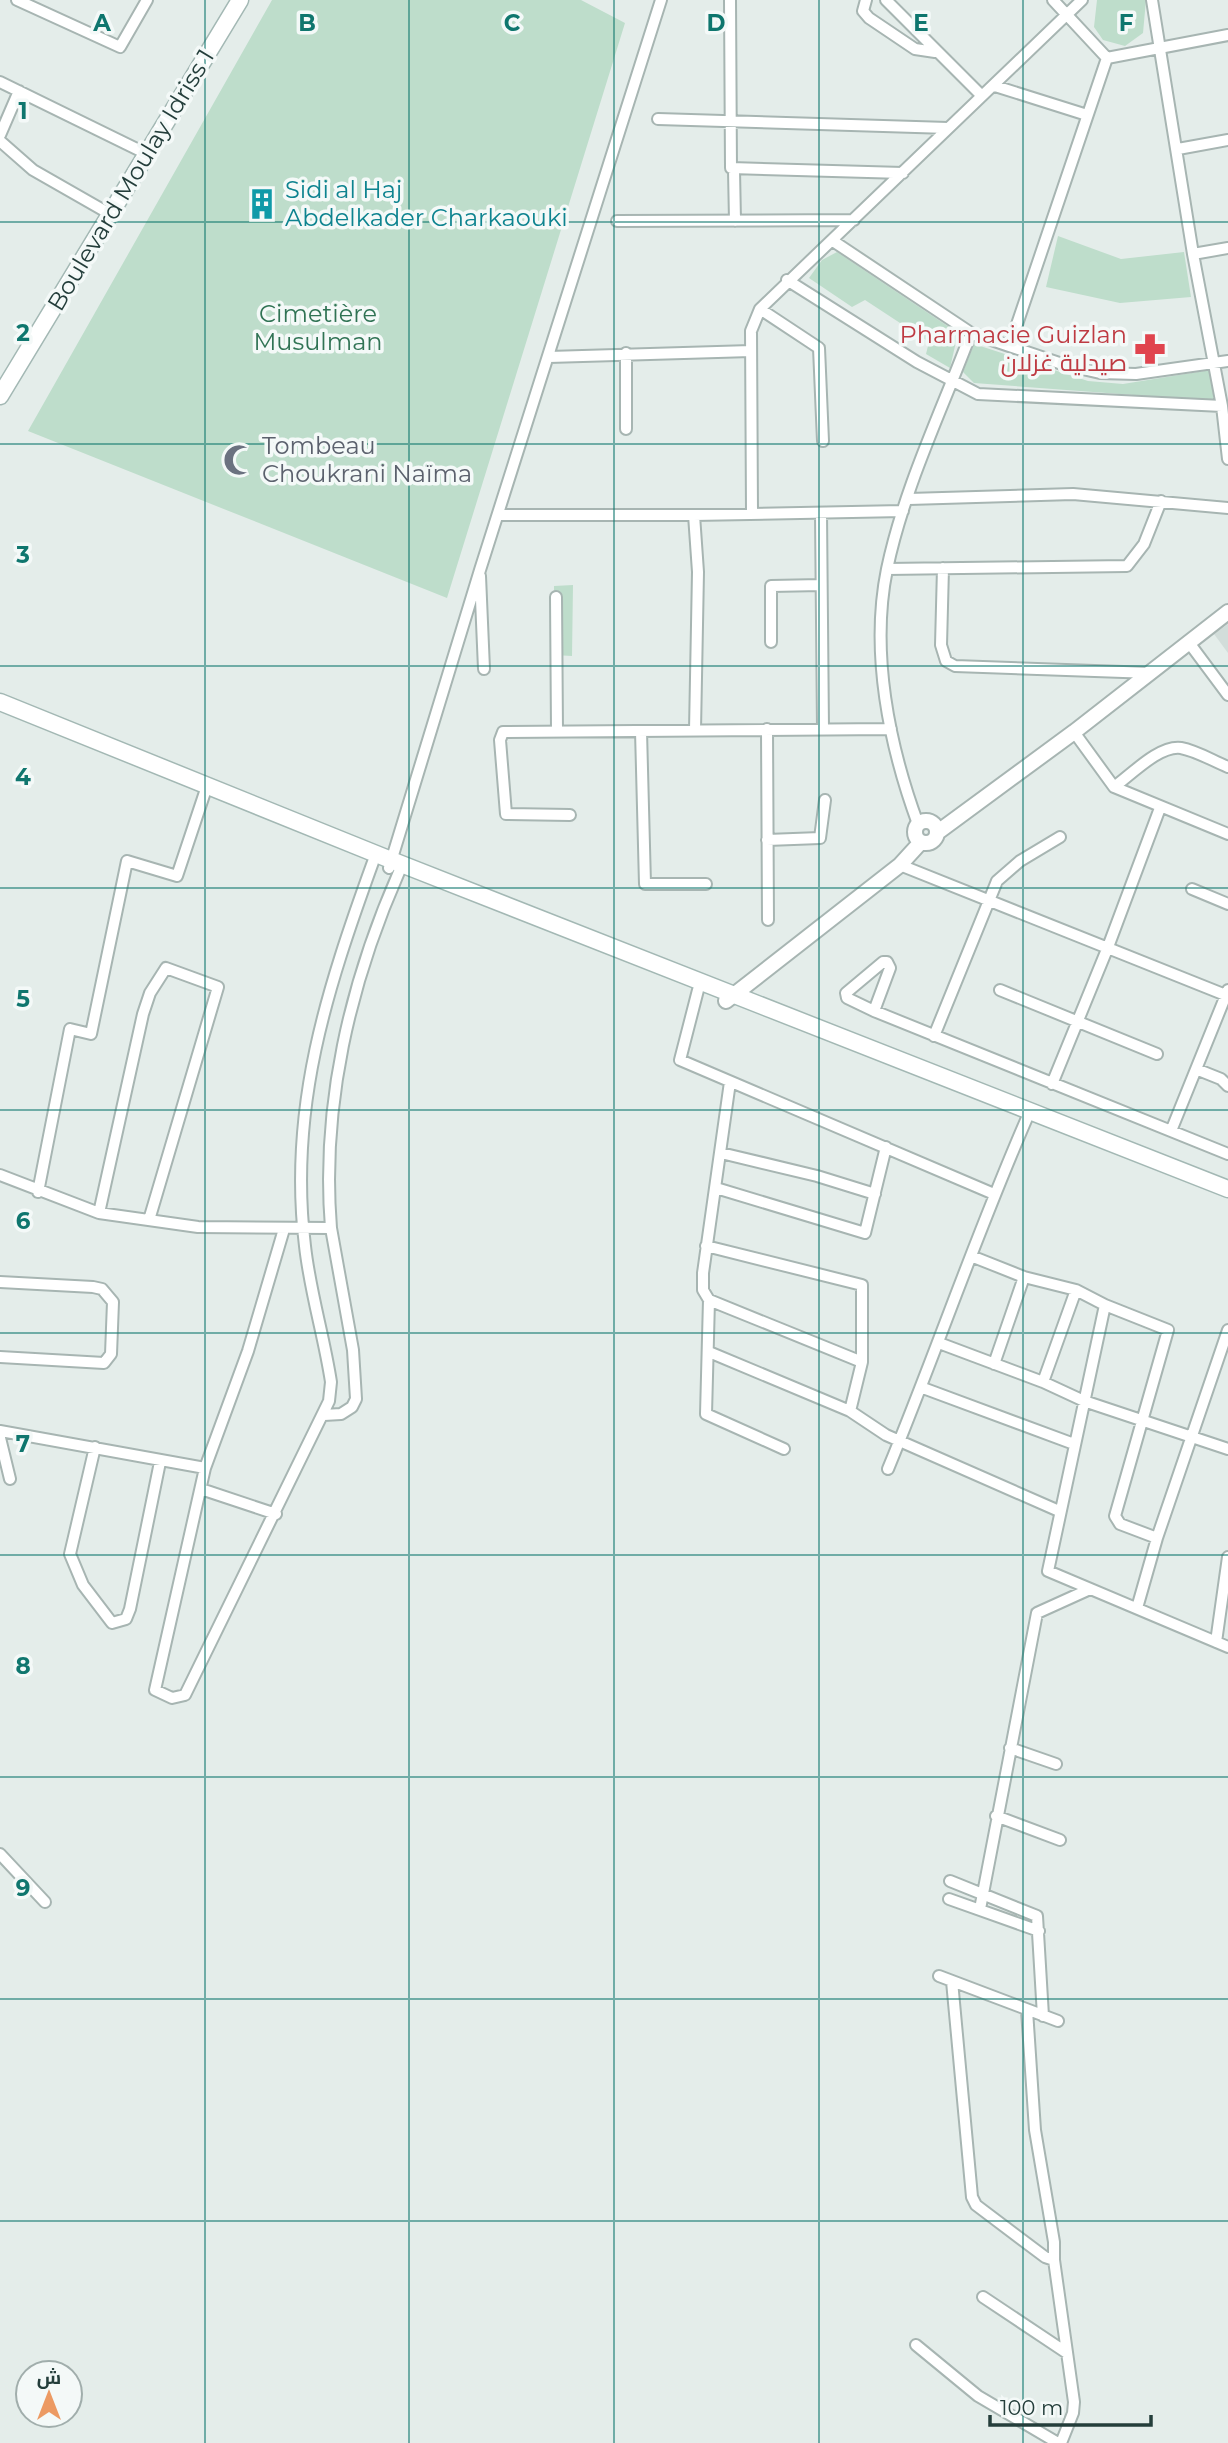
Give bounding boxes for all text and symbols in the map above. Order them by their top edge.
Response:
text: A [92,9,111,37]
text: B [298,9,316,37]
text: C [504,9,521,37]
text: D [707,9,726,37]
text: E [913,9,929,37]
text: F [1119,9,1134,37]
street label: Boulevard Moulay Idriss 1 [41,44,220,316]
text: 1 [18,97,28,125]
place label: Sidi al Haj Abdelkader Charkaouki [285,175,568,232]
building icon: Sidi al Haj Abdelkader Charkaouki [245,187,279,221]
park label: Cimetière Musulman [253,299,383,356]
text: 2 [16,319,30,347]
place label: Pharmacie Guizlan صيدلية غزلان [900,320,1127,377]
pharmacy icon: Pharmacie Guizlan صيدلية غزلان [1133,332,1167,366]
place label: Tombeau Choukrani Naïma [262,431,472,488]
mosque icon: Tombeau Choukrani Naïma [222,443,256,477]
text: 3 [15,541,30,569]
text: 4 [15,763,31,791]
text: 5 [16,985,30,1013]
text: 6 [16,1207,31,1235]
text: 7 [16,1430,30,1458]
text: 8 [15,1652,31,1680]
text: 9 [16,1874,30,1902]
north arrow [14,2359,84,2429]
text: ش [37,2366,61,2389]
scale bar [990,2384,1151,2428]
text: 100 m [1000,2395,1063,2420]

